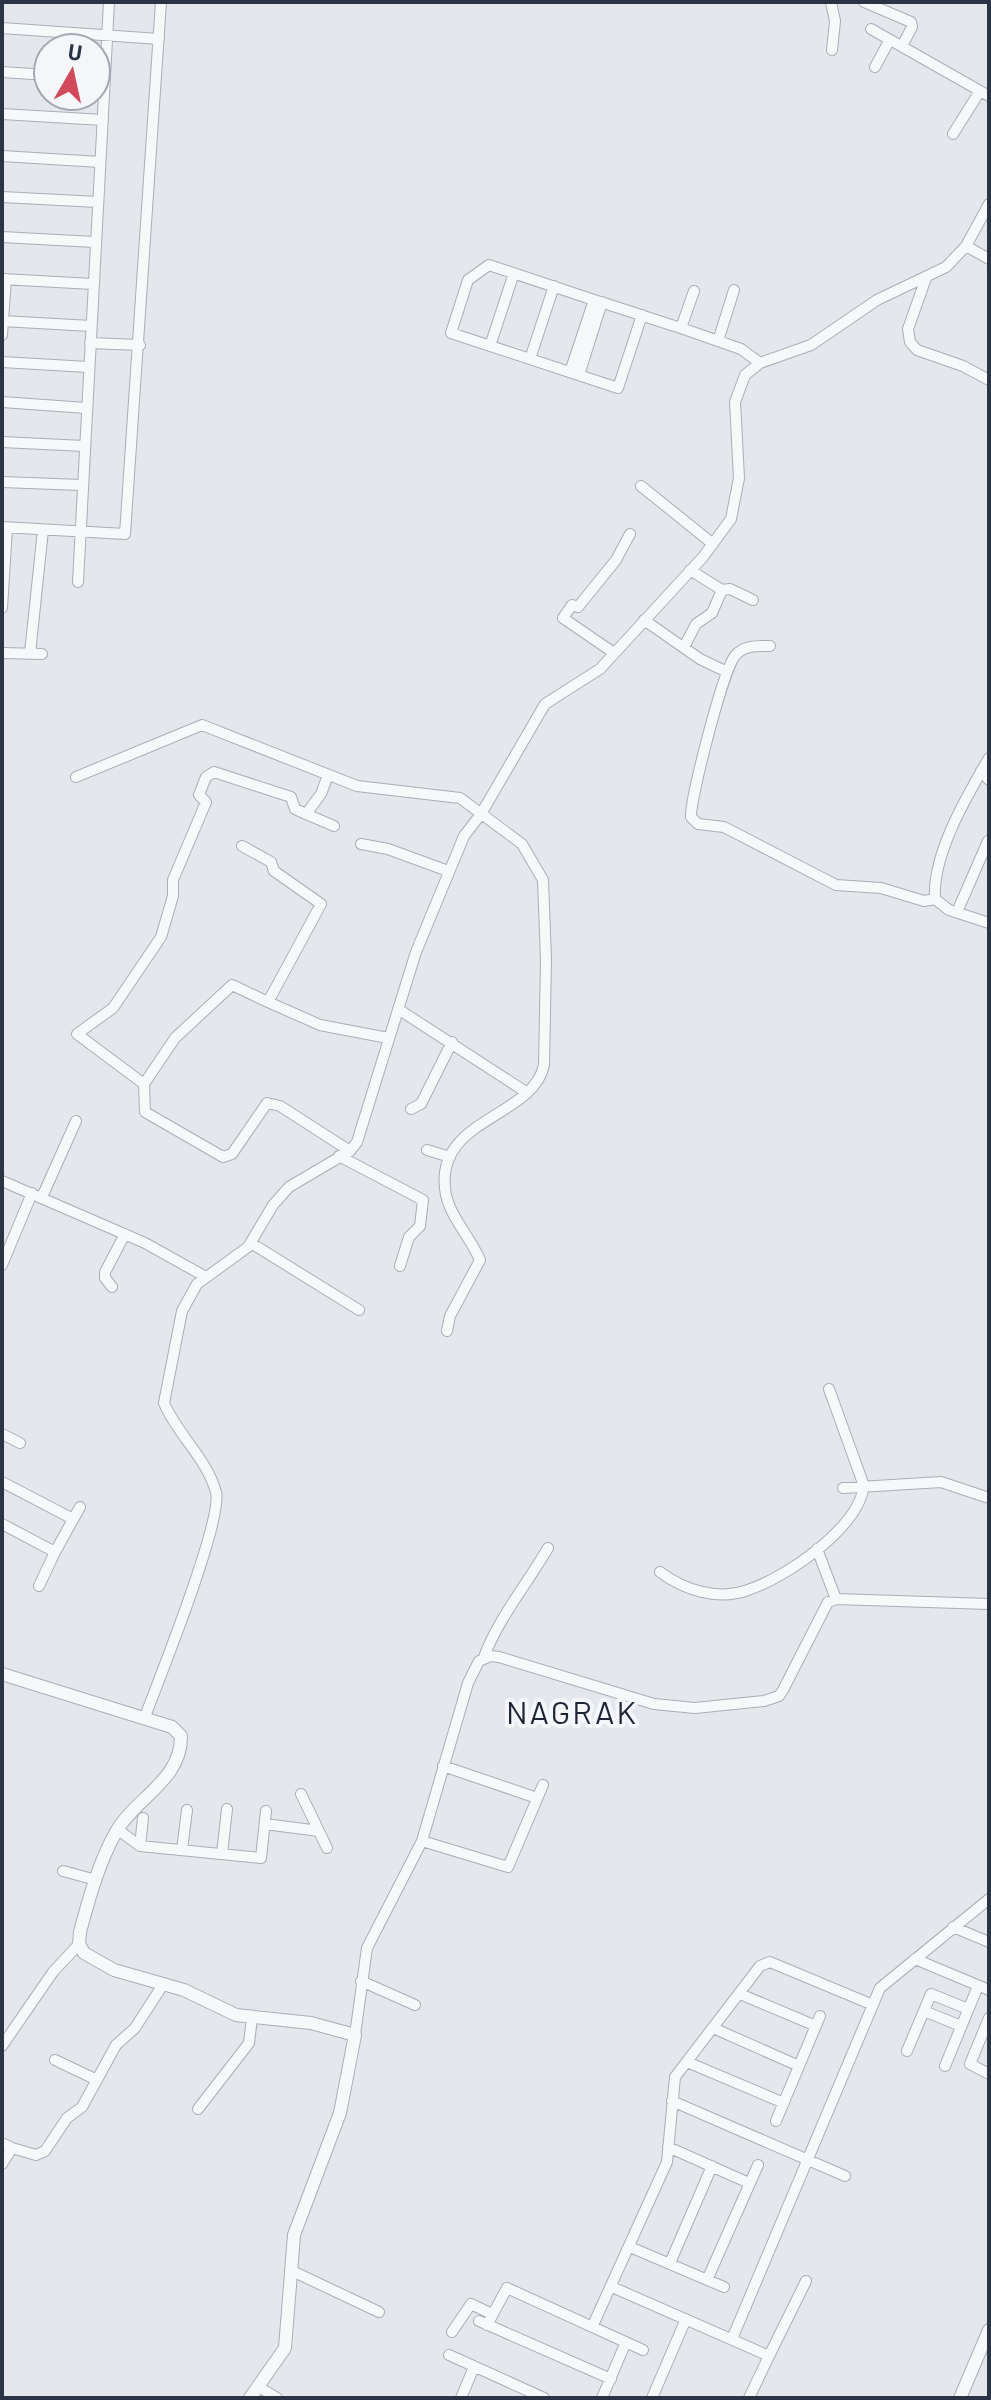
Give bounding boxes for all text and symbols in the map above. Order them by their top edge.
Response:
north arrow [32,32,112,112]
text: U [66,37,84,65]
district label: NAGRAK [506,1692,638,1730]

